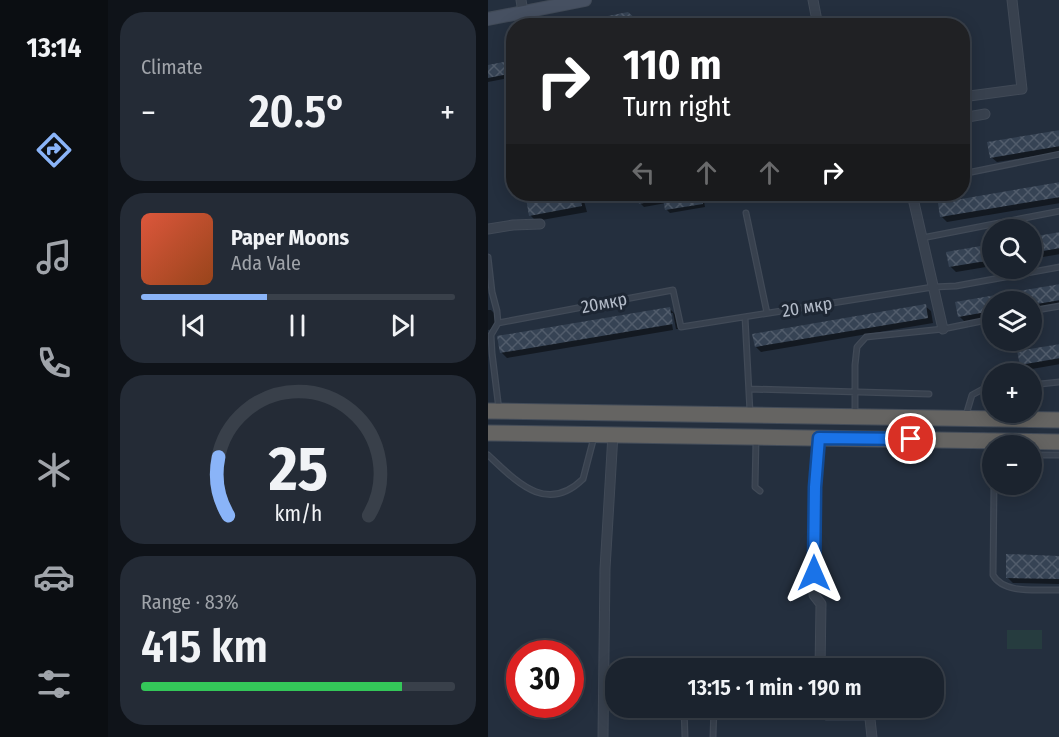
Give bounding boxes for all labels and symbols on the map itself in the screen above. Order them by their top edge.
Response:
street label: 20мкр [579,288,629,318]
street label: 20 мкр [780,292,834,322]
pin [885,413,936,464]
position arrow [782,541,846,605]
speed limit sign: 30 [506,640,584,718]

